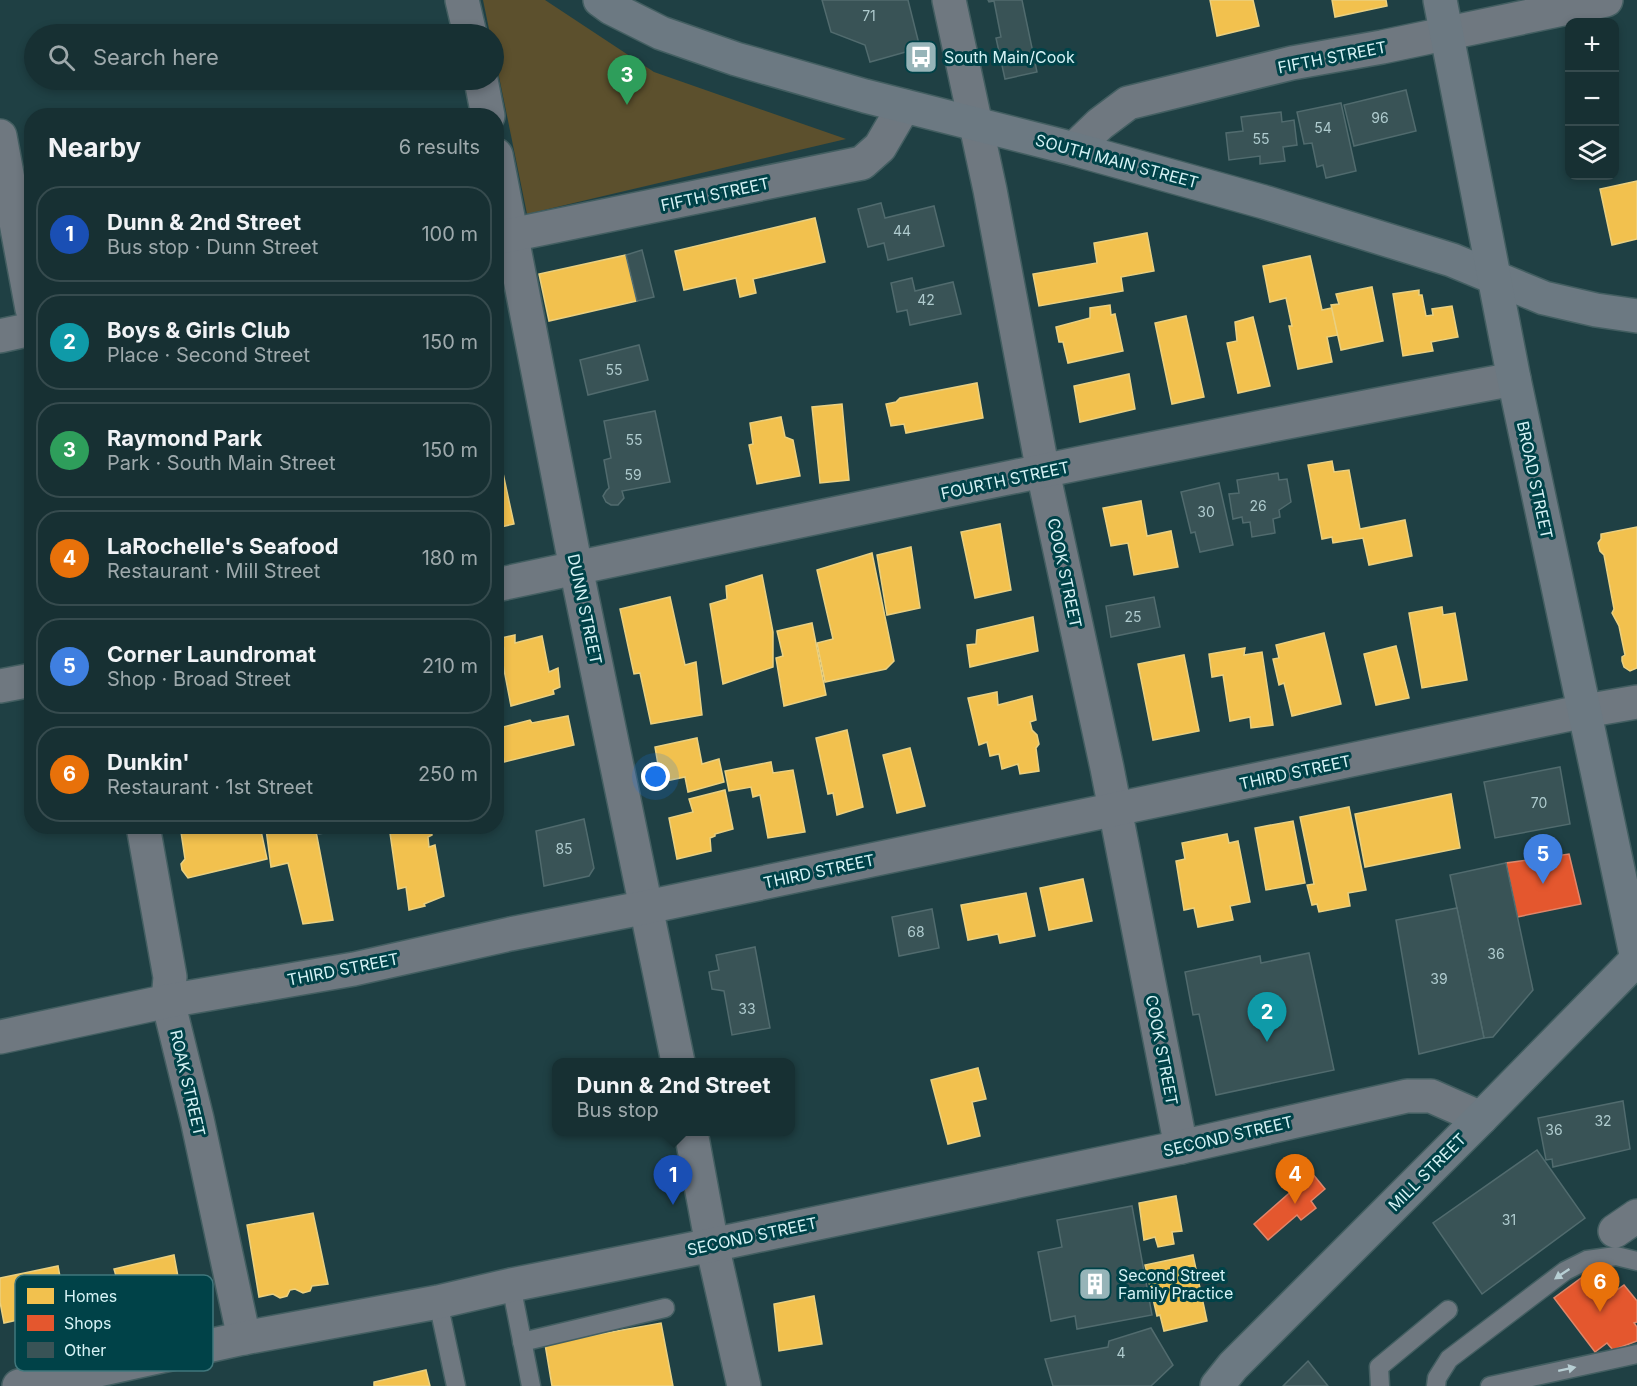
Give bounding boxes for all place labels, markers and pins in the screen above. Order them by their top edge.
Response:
bus stop icon: South Main/Cook [903,39,939,75]
place label: South Main/Cook [944,47,1075,67]
pin: 3 [608,56,646,105]
pin: 5 [1524,834,1562,884]
pin: 2 [1248,992,1286,1042]
pin: 4 [1276,1154,1314,1204]
pin: 1 [654,1156,692,1205]
pin: 6 [1580,1262,1620,1312]
place label: Second Street Family Practice [1118,1265,1233,1303]
building icon: Second Street Family Practice [1077,1266,1113,1302]

